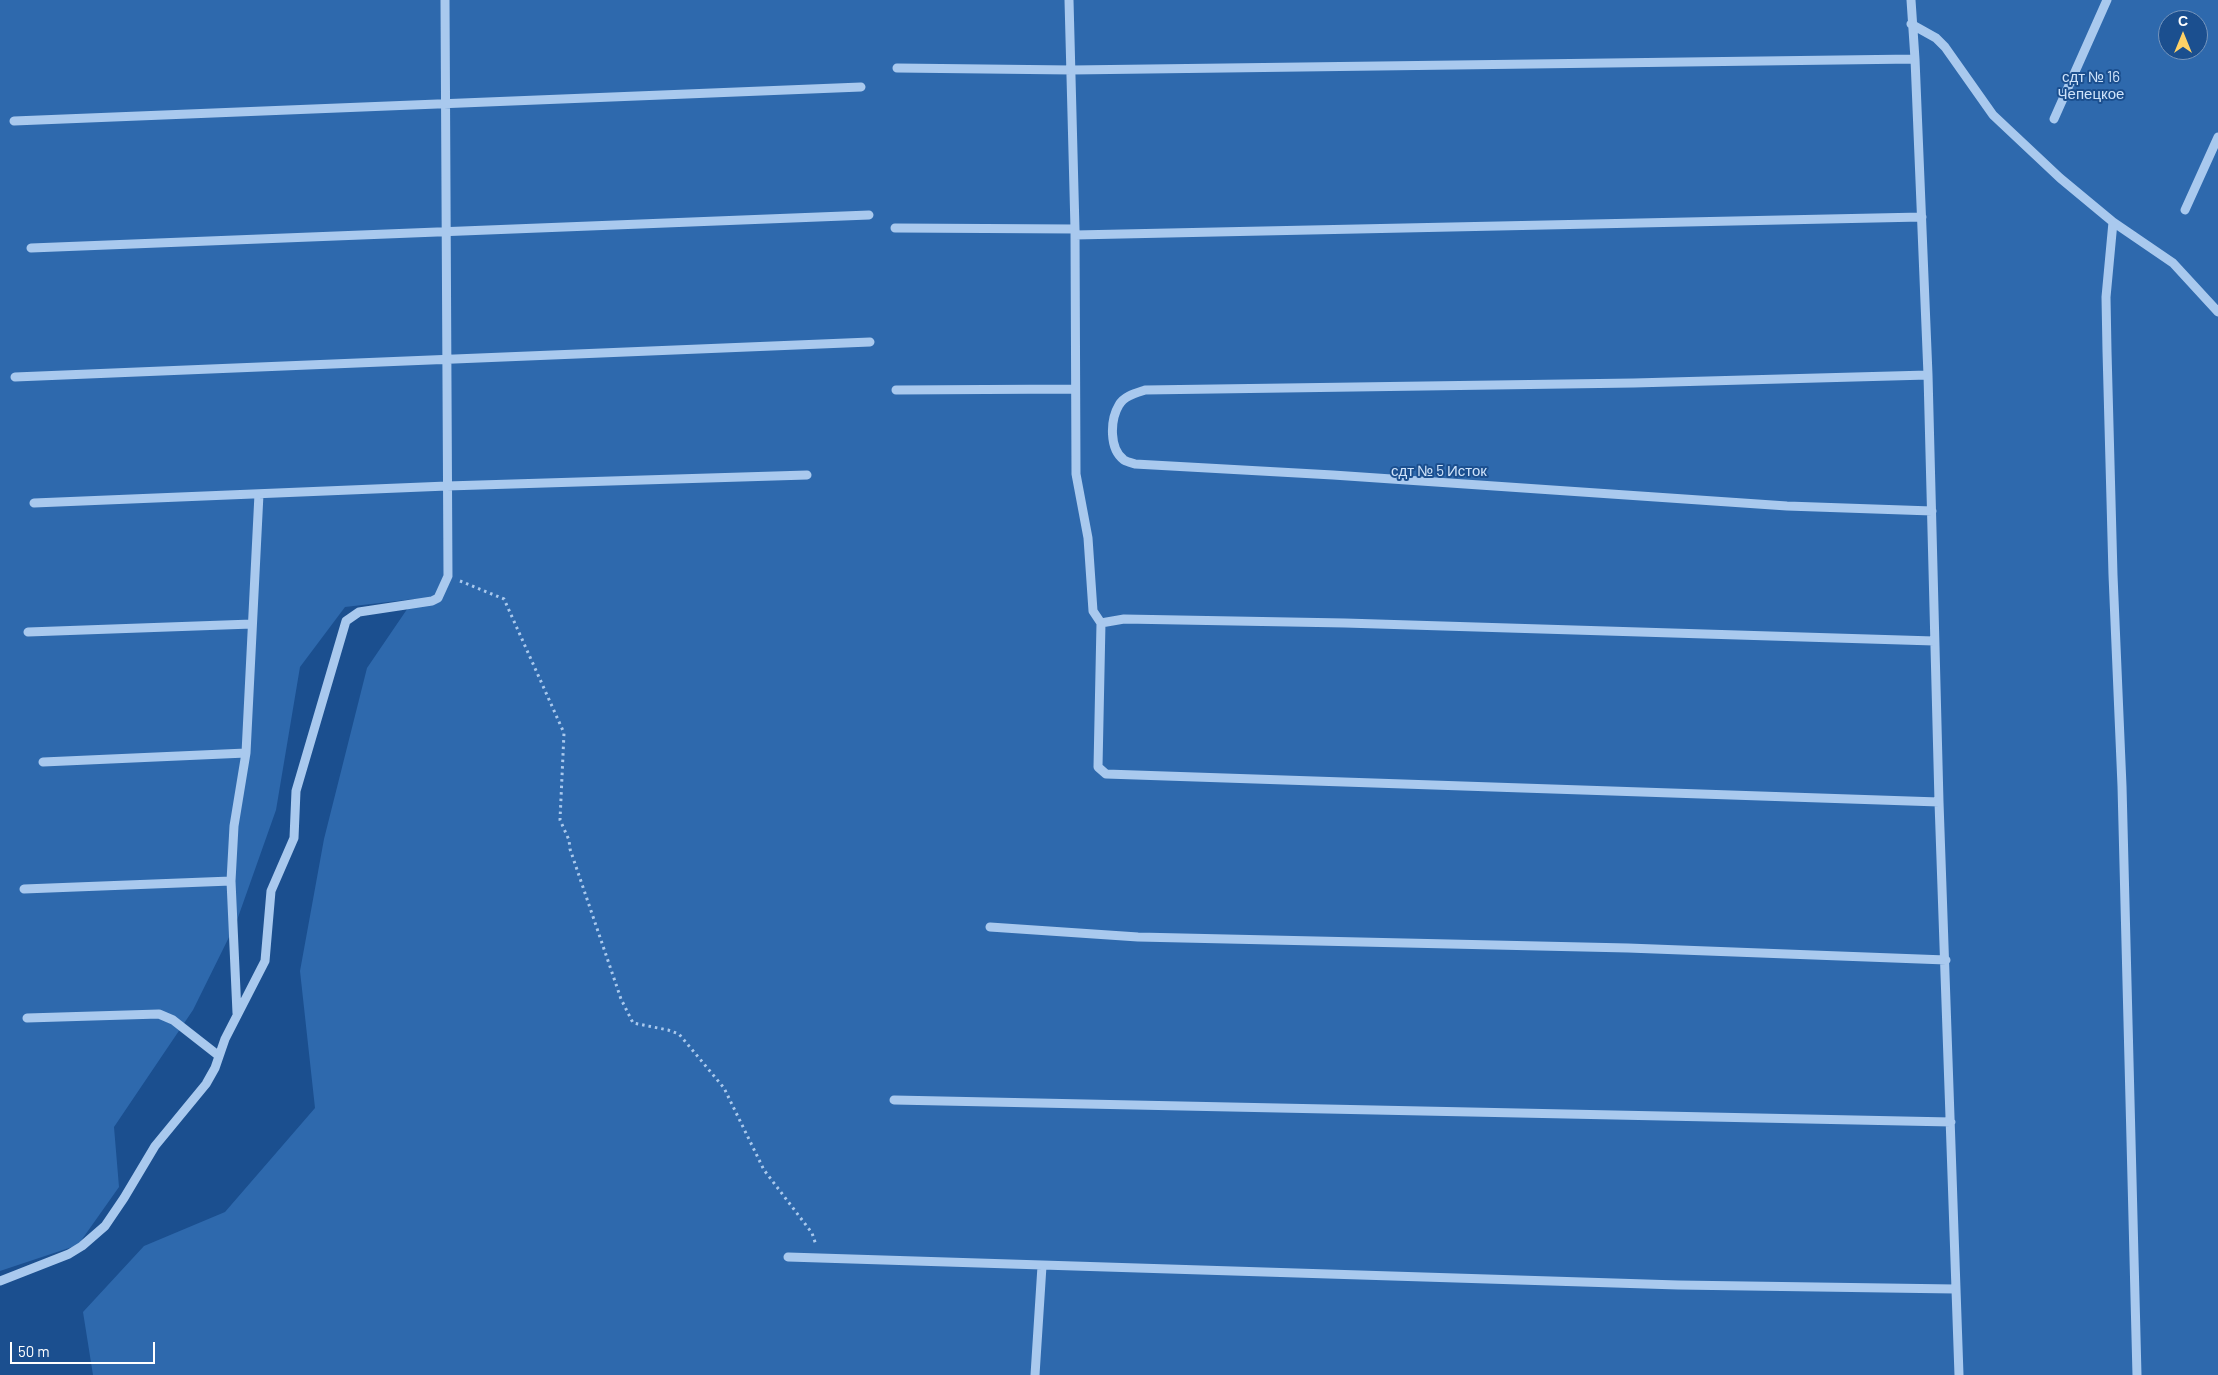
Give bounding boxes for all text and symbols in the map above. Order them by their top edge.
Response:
north arrow [2158,10,2208,60]
text: С [2178,12,2188,29]
park label: сдт № 16 Чепецкое [2058,68,2124,103]
park label: сдт № 5 Исток [1391,462,1487,480]
scale bar [12,1332,158,1364]
text: 50 m [18,1342,50,1360]

